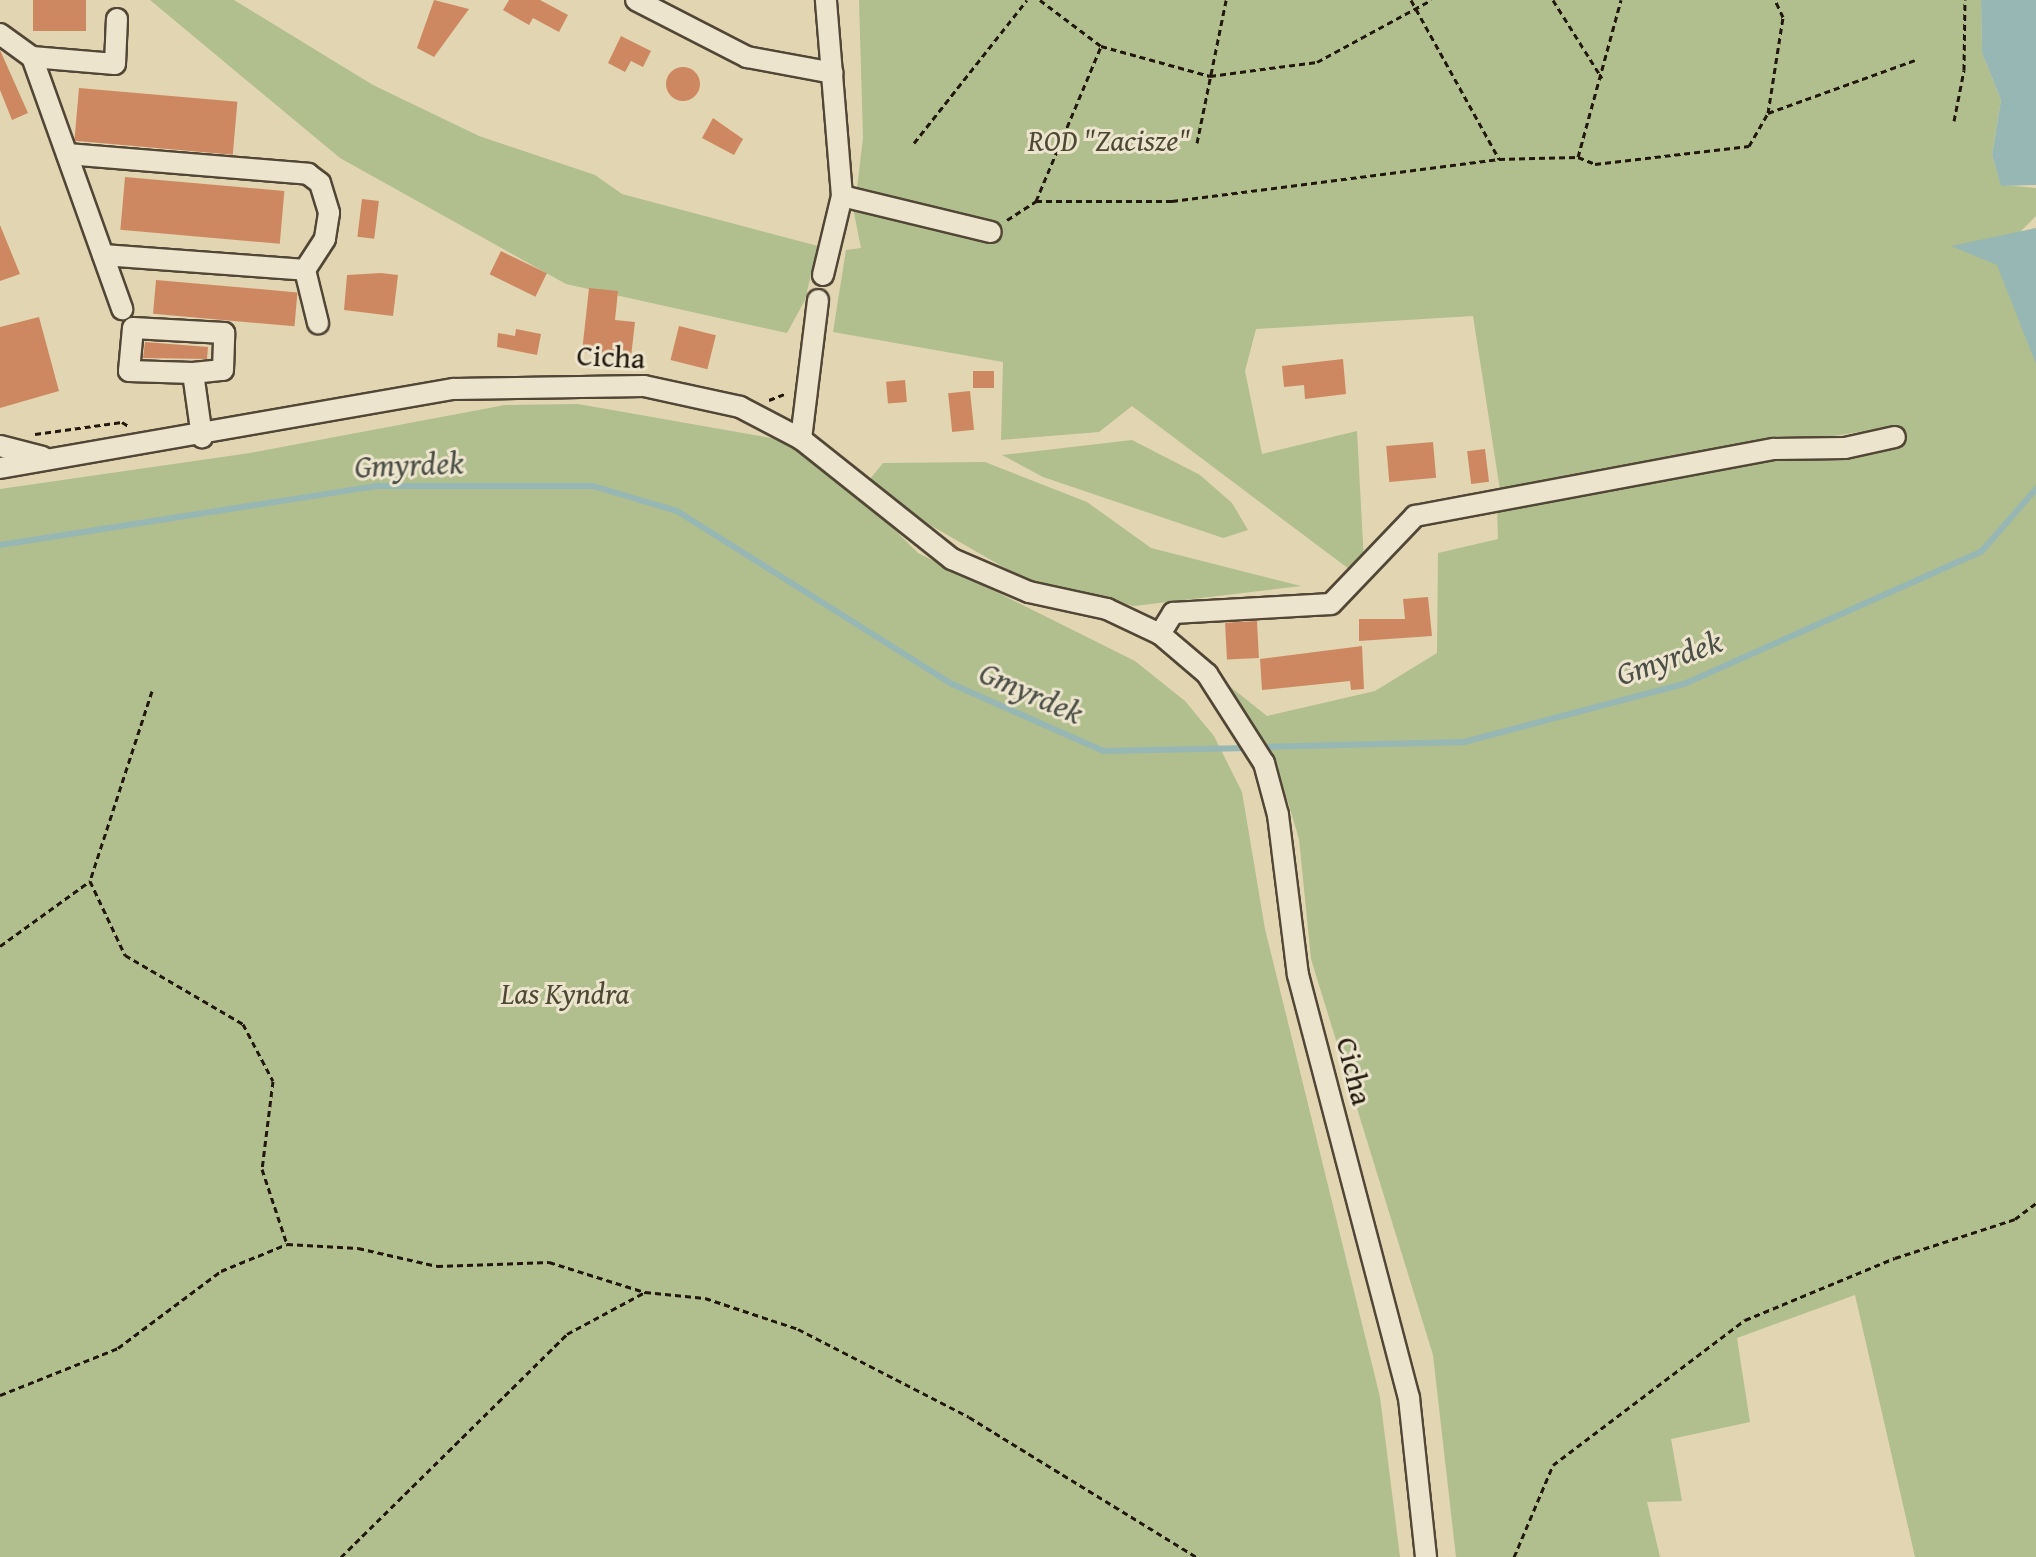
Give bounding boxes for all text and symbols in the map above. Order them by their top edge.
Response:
park label: ROD "Zacisze" [1028,122,1190,158]
street label: Cicha [576,336,646,376]
water label: Gmyrdek [354,444,464,486]
water label: Gmyrdek [1611,622,1727,694]
water label: Gmyrdek [973,653,1089,733]
park label: Las Kyndra [501,975,629,1011]
street label: Cicha [1329,1033,1381,1109]

